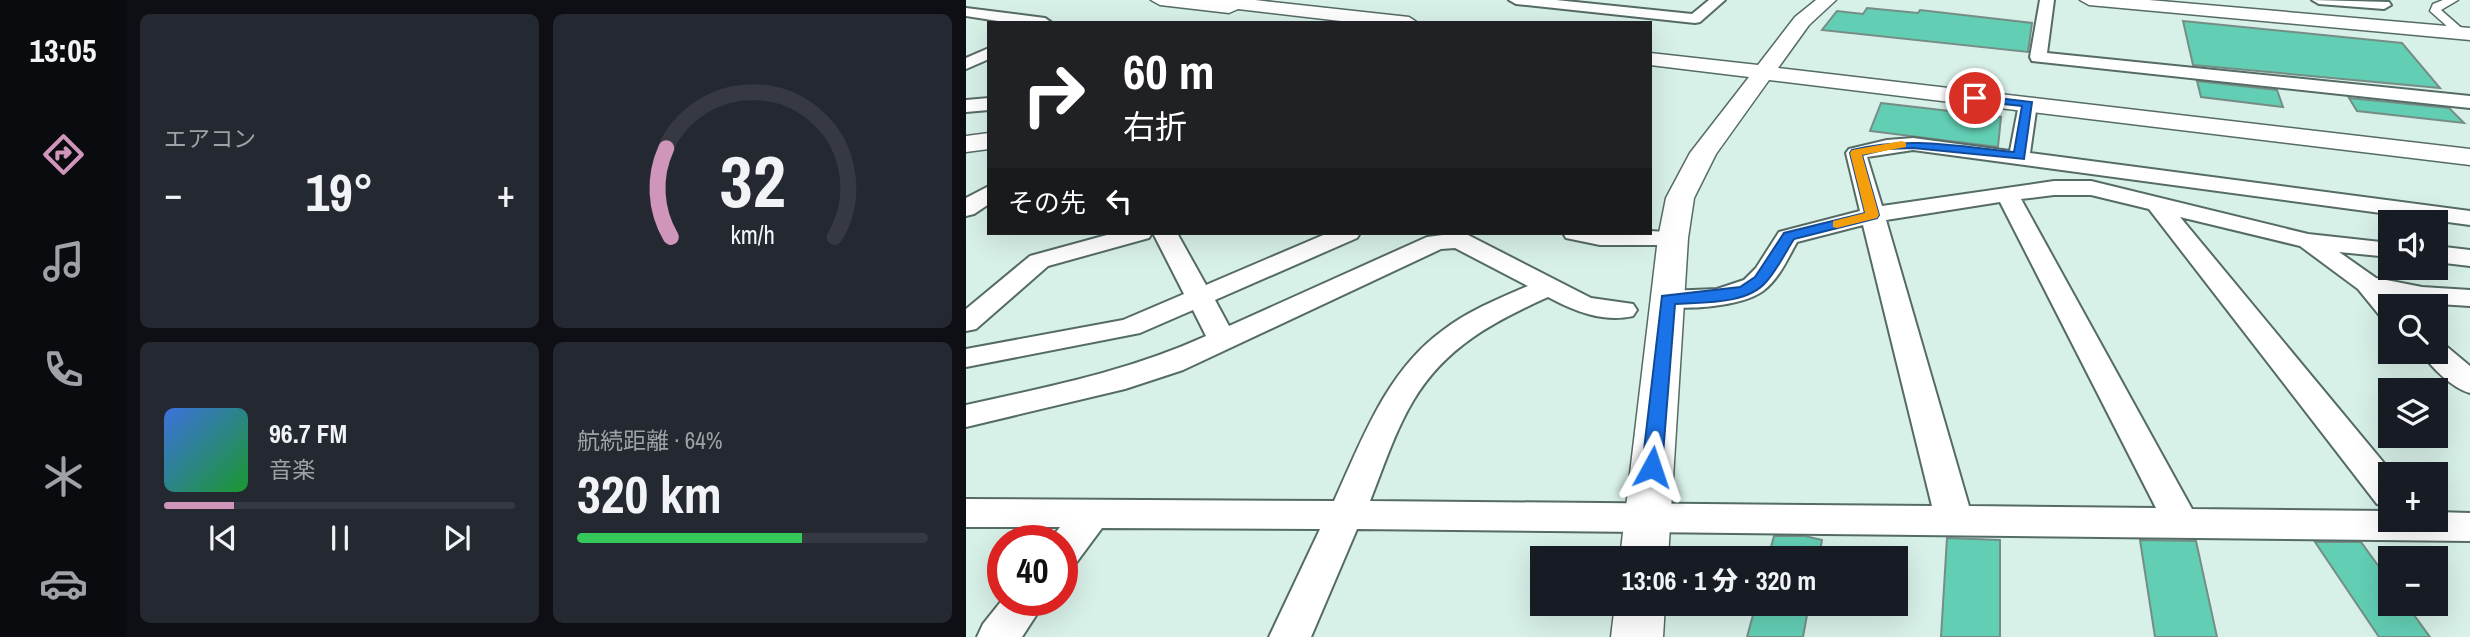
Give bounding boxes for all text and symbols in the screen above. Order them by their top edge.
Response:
text: 13:05 [29,29,97,72]
text: 60 m [1123,38,1215,104]
icon: right [1008,49,1099,140]
pin [1945,68,2005,128]
icon: arrive [1956,79,1994,117]
text: 右折 [1123,105,1187,148]
text: エアコン [164,123,256,154]
icon: directions [39,130,88,179]
text: 32 [719,132,786,230]
text: 19° [305,157,374,227]
text: − [164,168,182,219]
text: + [497,168,515,219]
icon: left [1100,182,1138,220]
text: その先 [1008,185,1086,220]
map controls [2378,210,2448,616]
button: sound [2378,210,2448,280]
text: km/h [730,218,775,252]
icon: music [39,237,88,286]
button: search [2378,294,2448,364]
icon: phone [39,345,88,394]
button: layers [2378,378,2448,448]
text: 96.7 FM [269,416,347,451]
text: 航続距離 · 64% [577,425,722,456]
position arrow [1615,430,1689,504]
icon: climate [39,452,88,501]
text: 音楽 [269,454,315,485]
text: 320 km [577,459,722,529]
button: + [2378,462,2448,532]
icon: previous [204,519,242,557]
icon: pause [321,519,359,557]
icon: next [438,519,476,557]
speed limit sign: 40 [987,525,1078,616]
button: − [2378,546,2448,616]
icon: car [39,559,88,608]
text: 13:06 · 1 分 · 320 m [1622,563,1816,598]

